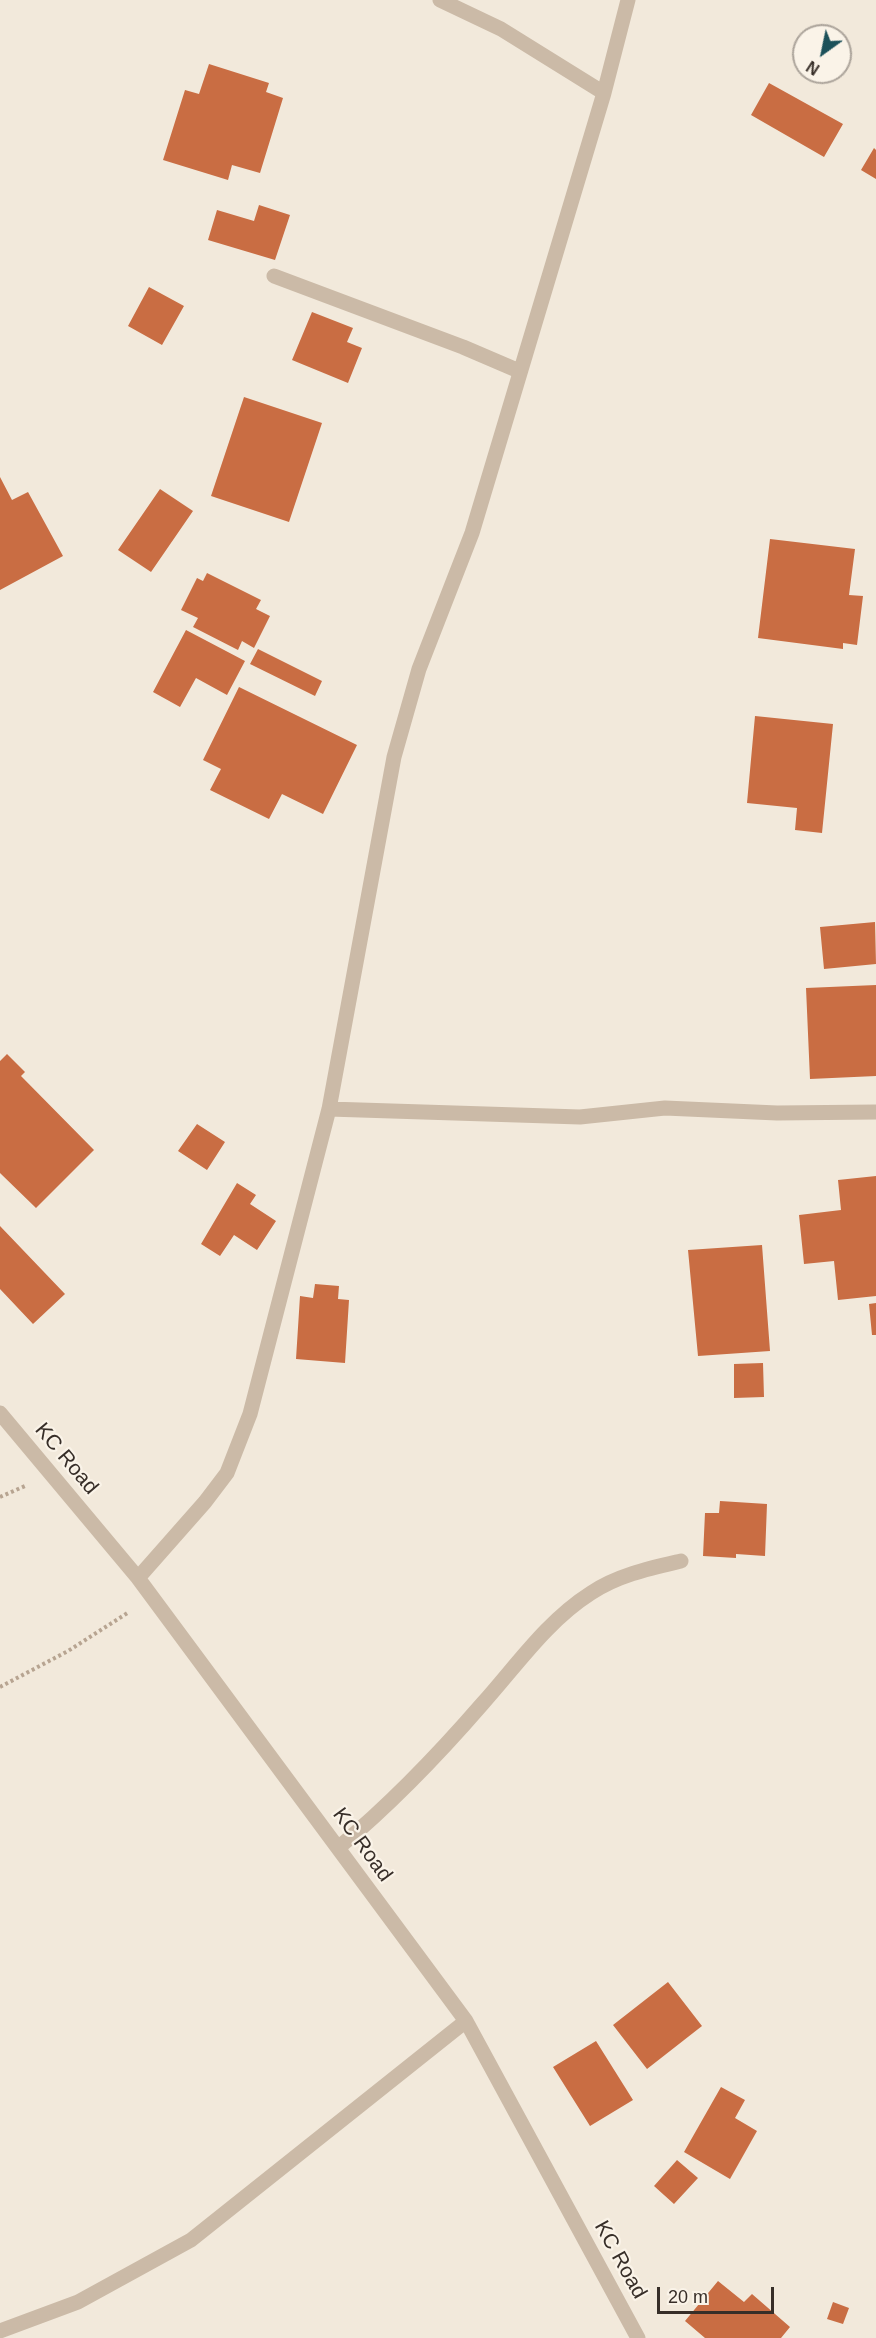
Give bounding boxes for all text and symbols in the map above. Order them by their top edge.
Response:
north arrow [792,24,852,84]
text: N [804,58,822,78]
street label: KC Road [29,1418,103,1500]
street label: KC Road [327,1803,397,1887]
street label: KC Road [588,2217,652,2303]
scale bar [660,2275,777,2313]
text: 20 m [668,2287,708,2307]

